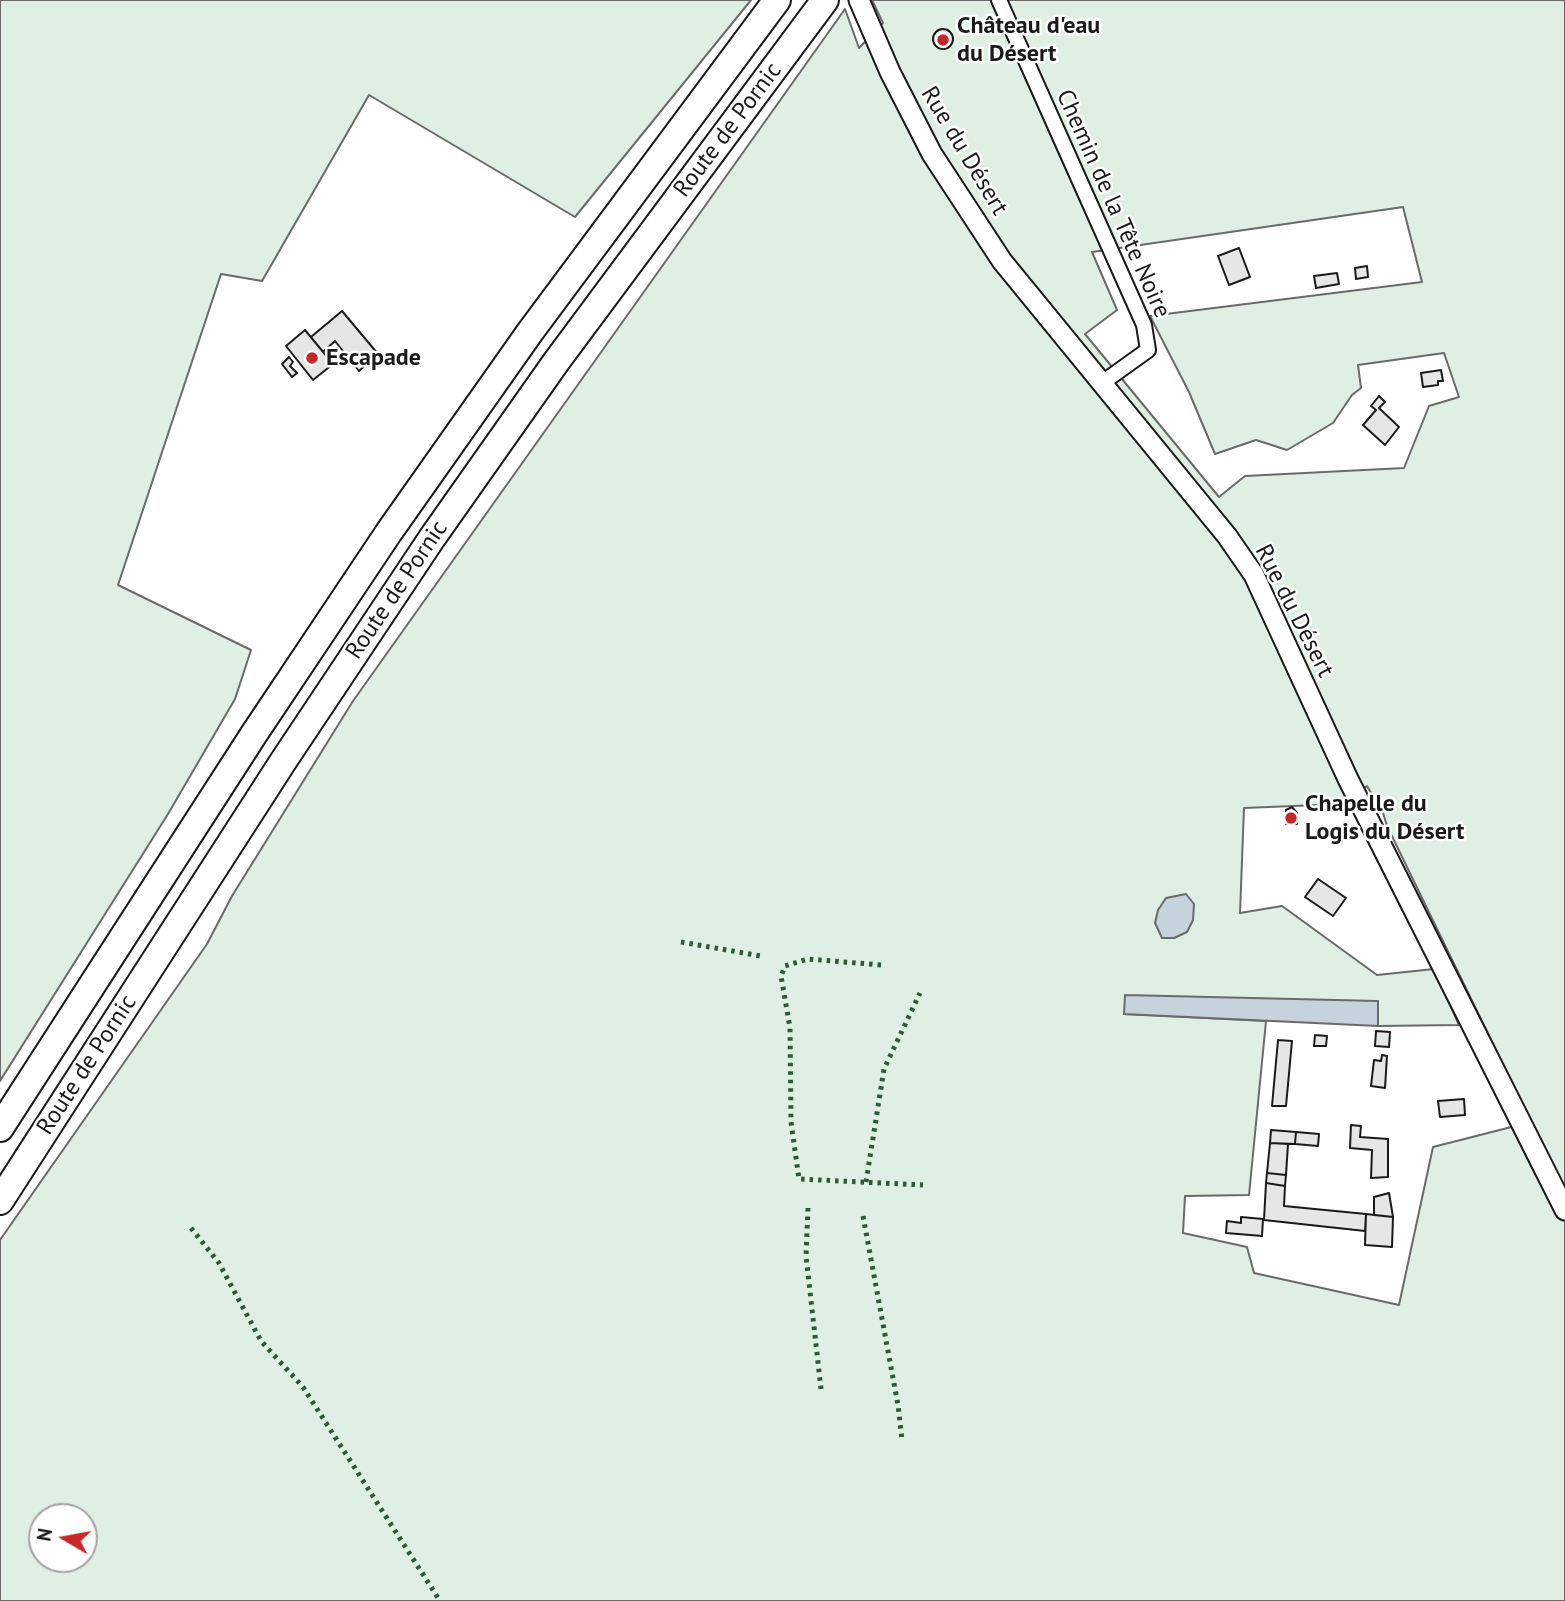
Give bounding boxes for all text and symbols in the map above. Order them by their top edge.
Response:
place label: Château d'eau du Désert [957,12,1100,68]
marker: Château d'eau du Désert [935,32,951,48]
street label: Route de Pornic [668,57,788,203]
street label: Rue du Désert [914,81,1014,221]
street label: Chemin de la Tête Noire [1050,85,1176,323]
place label: Escapade [326,344,421,372]
marker: Escapade [304,350,320,366]
street label: Route de Pornic [340,515,454,665]
street label: Rue du Désert [1248,540,1340,682]
place label: Chapelle du Logis du Désert [1305,790,1464,846]
marker: Chapelle du Logis du Désert [1283,810,1299,826]
street label: Route de Pornic [31,990,143,1140]
north arrow [28,1503,98,1573]
text: N [31,1526,57,1543]

